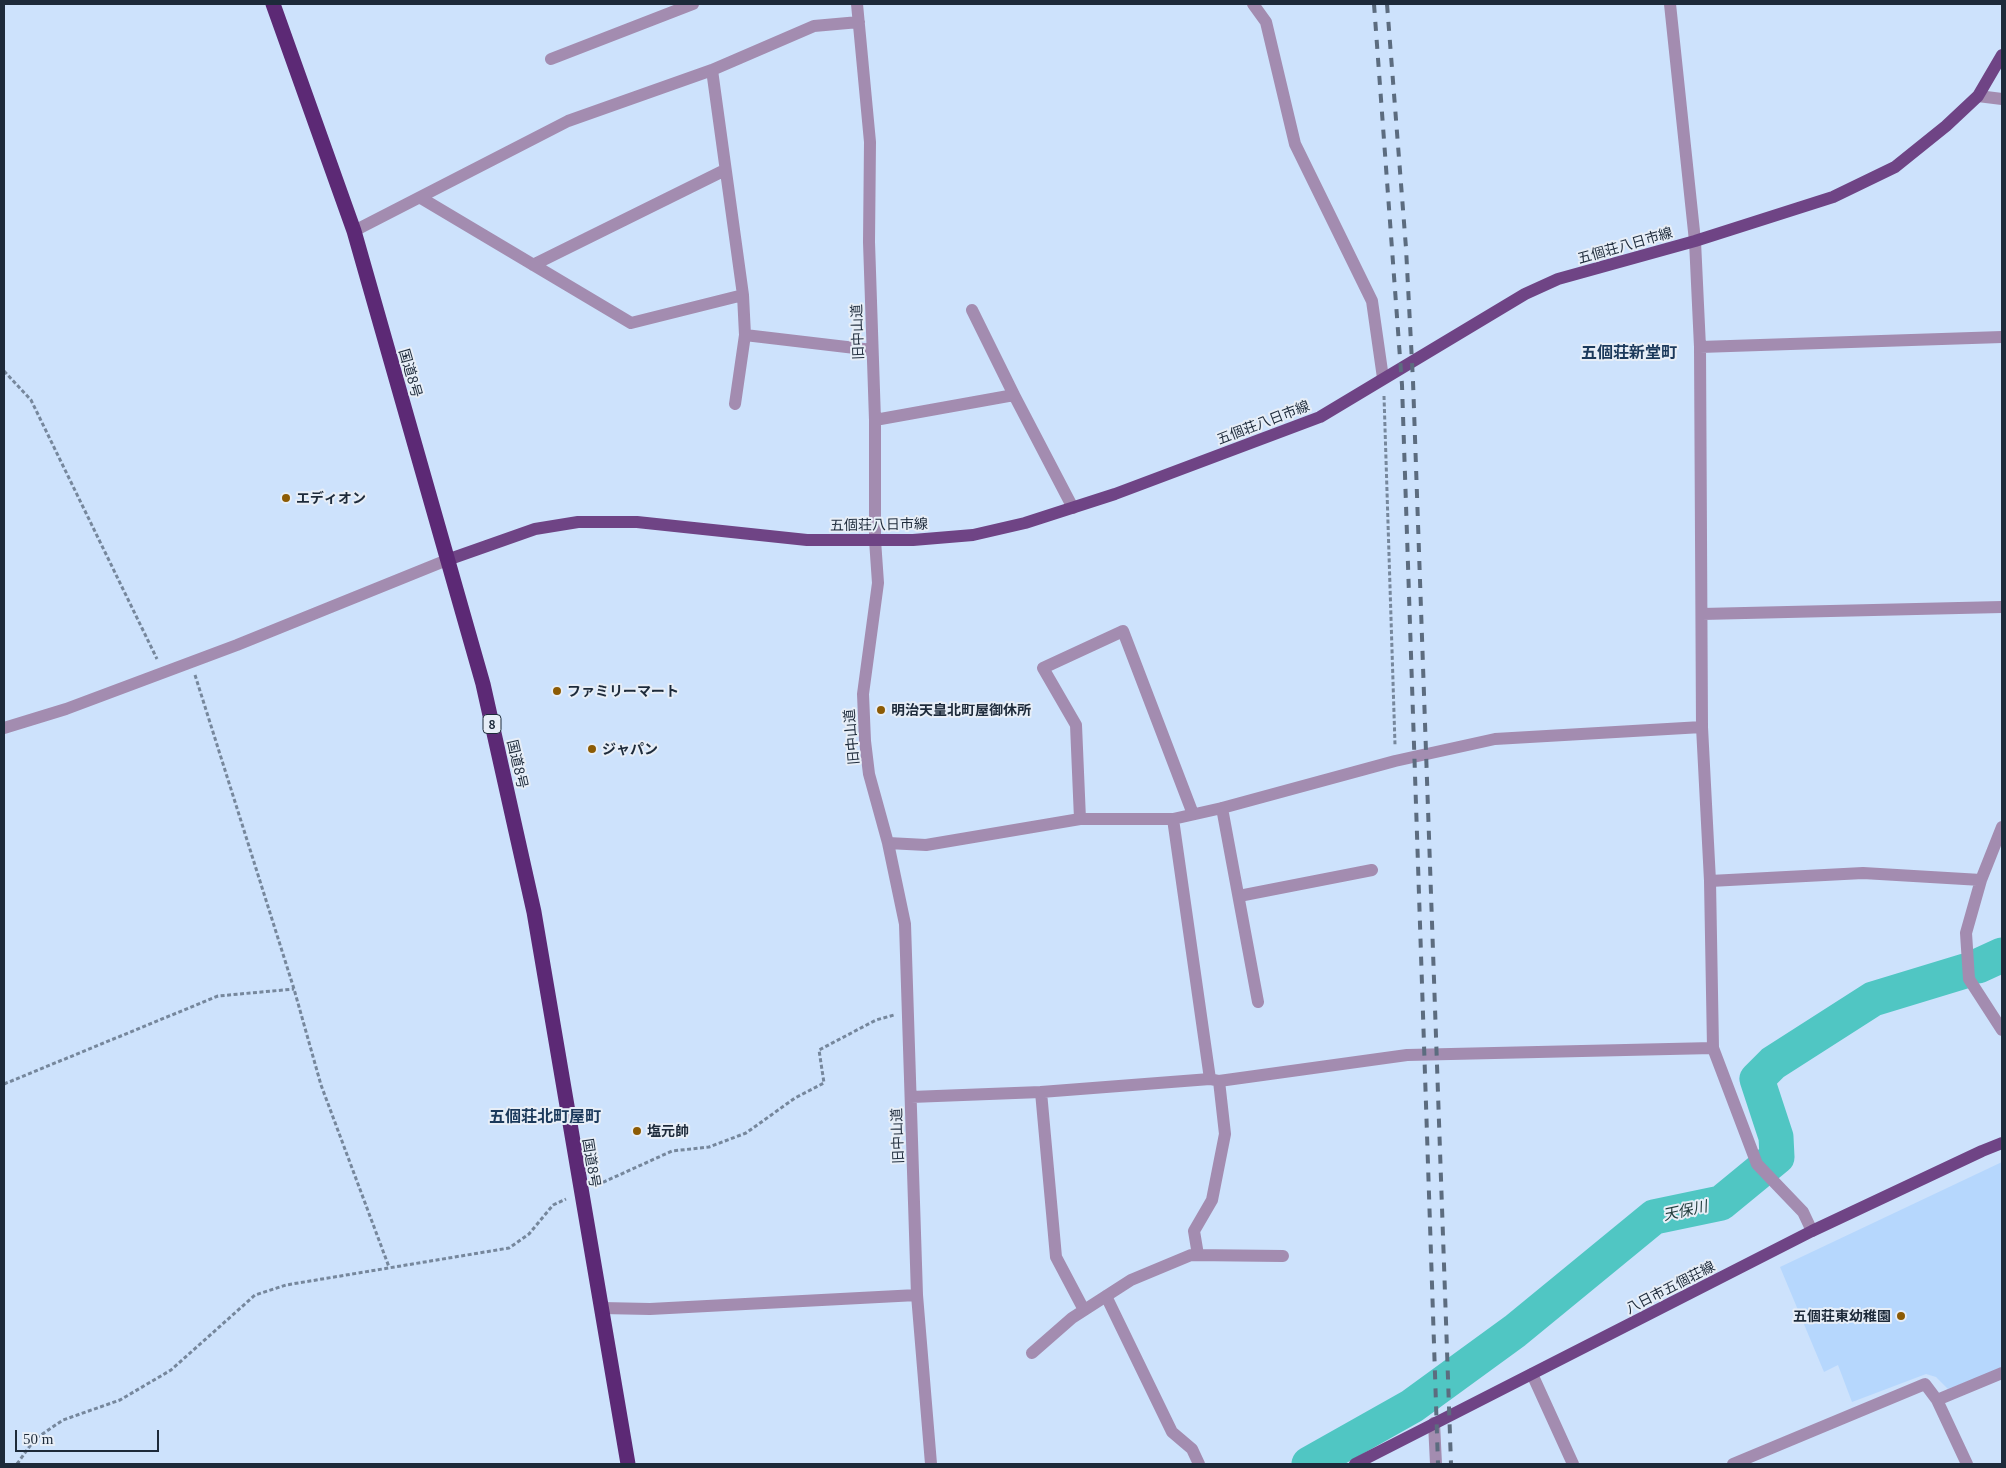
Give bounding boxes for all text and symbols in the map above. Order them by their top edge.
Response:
street label: 五個荘八日市線 [1576,223,1674,267]
street label: 旧中山道 [848,304,866,360]
district label: 五個荘新堂町 [1581,342,1677,362]
street label: 国道8号 [396,347,426,399]
street label: 五個荘八日市線 [1214,397,1312,447]
place label: エディオン [296,490,366,506]
marker: エディオン [280,492,292,504]
street label: 五個荘八日市線 [830,515,928,533]
place label: ファミリーマート [567,683,679,699]
marker: ファミリーマート [551,685,563,697]
place label: 明治天皇北町屋御休所 [891,702,1031,718]
marker: 明治天皇北町屋御休所 [875,704,887,716]
street label: 旧中山道 [840,708,862,766]
road number: 8 [483,714,501,734]
street label: 国道8号 [504,738,532,790]
place label: ジャパン [602,741,658,757]
marker: ジャパン [586,743,598,755]
district label: 五個荘北町屋町 [489,1106,601,1126]
street label: 旧中山道 [888,1108,906,1164]
place label: 塩元帥 [647,1123,689,1139]
marker: 塩元帥 [631,1125,643,1137]
street label: 国道8号 [580,1137,604,1189]
water label: 天保川 [1661,1197,1709,1223]
street label: 八日市五個荘線 [1623,1257,1717,1317]
place label: 五個荘東幼稚園 [1793,1308,1891,1324]
marker: 五個荘東幼稚園 [1895,1310,1907,1322]
scale bar [18,1420,161,1452]
text: 50 m [23,1431,53,1447]

